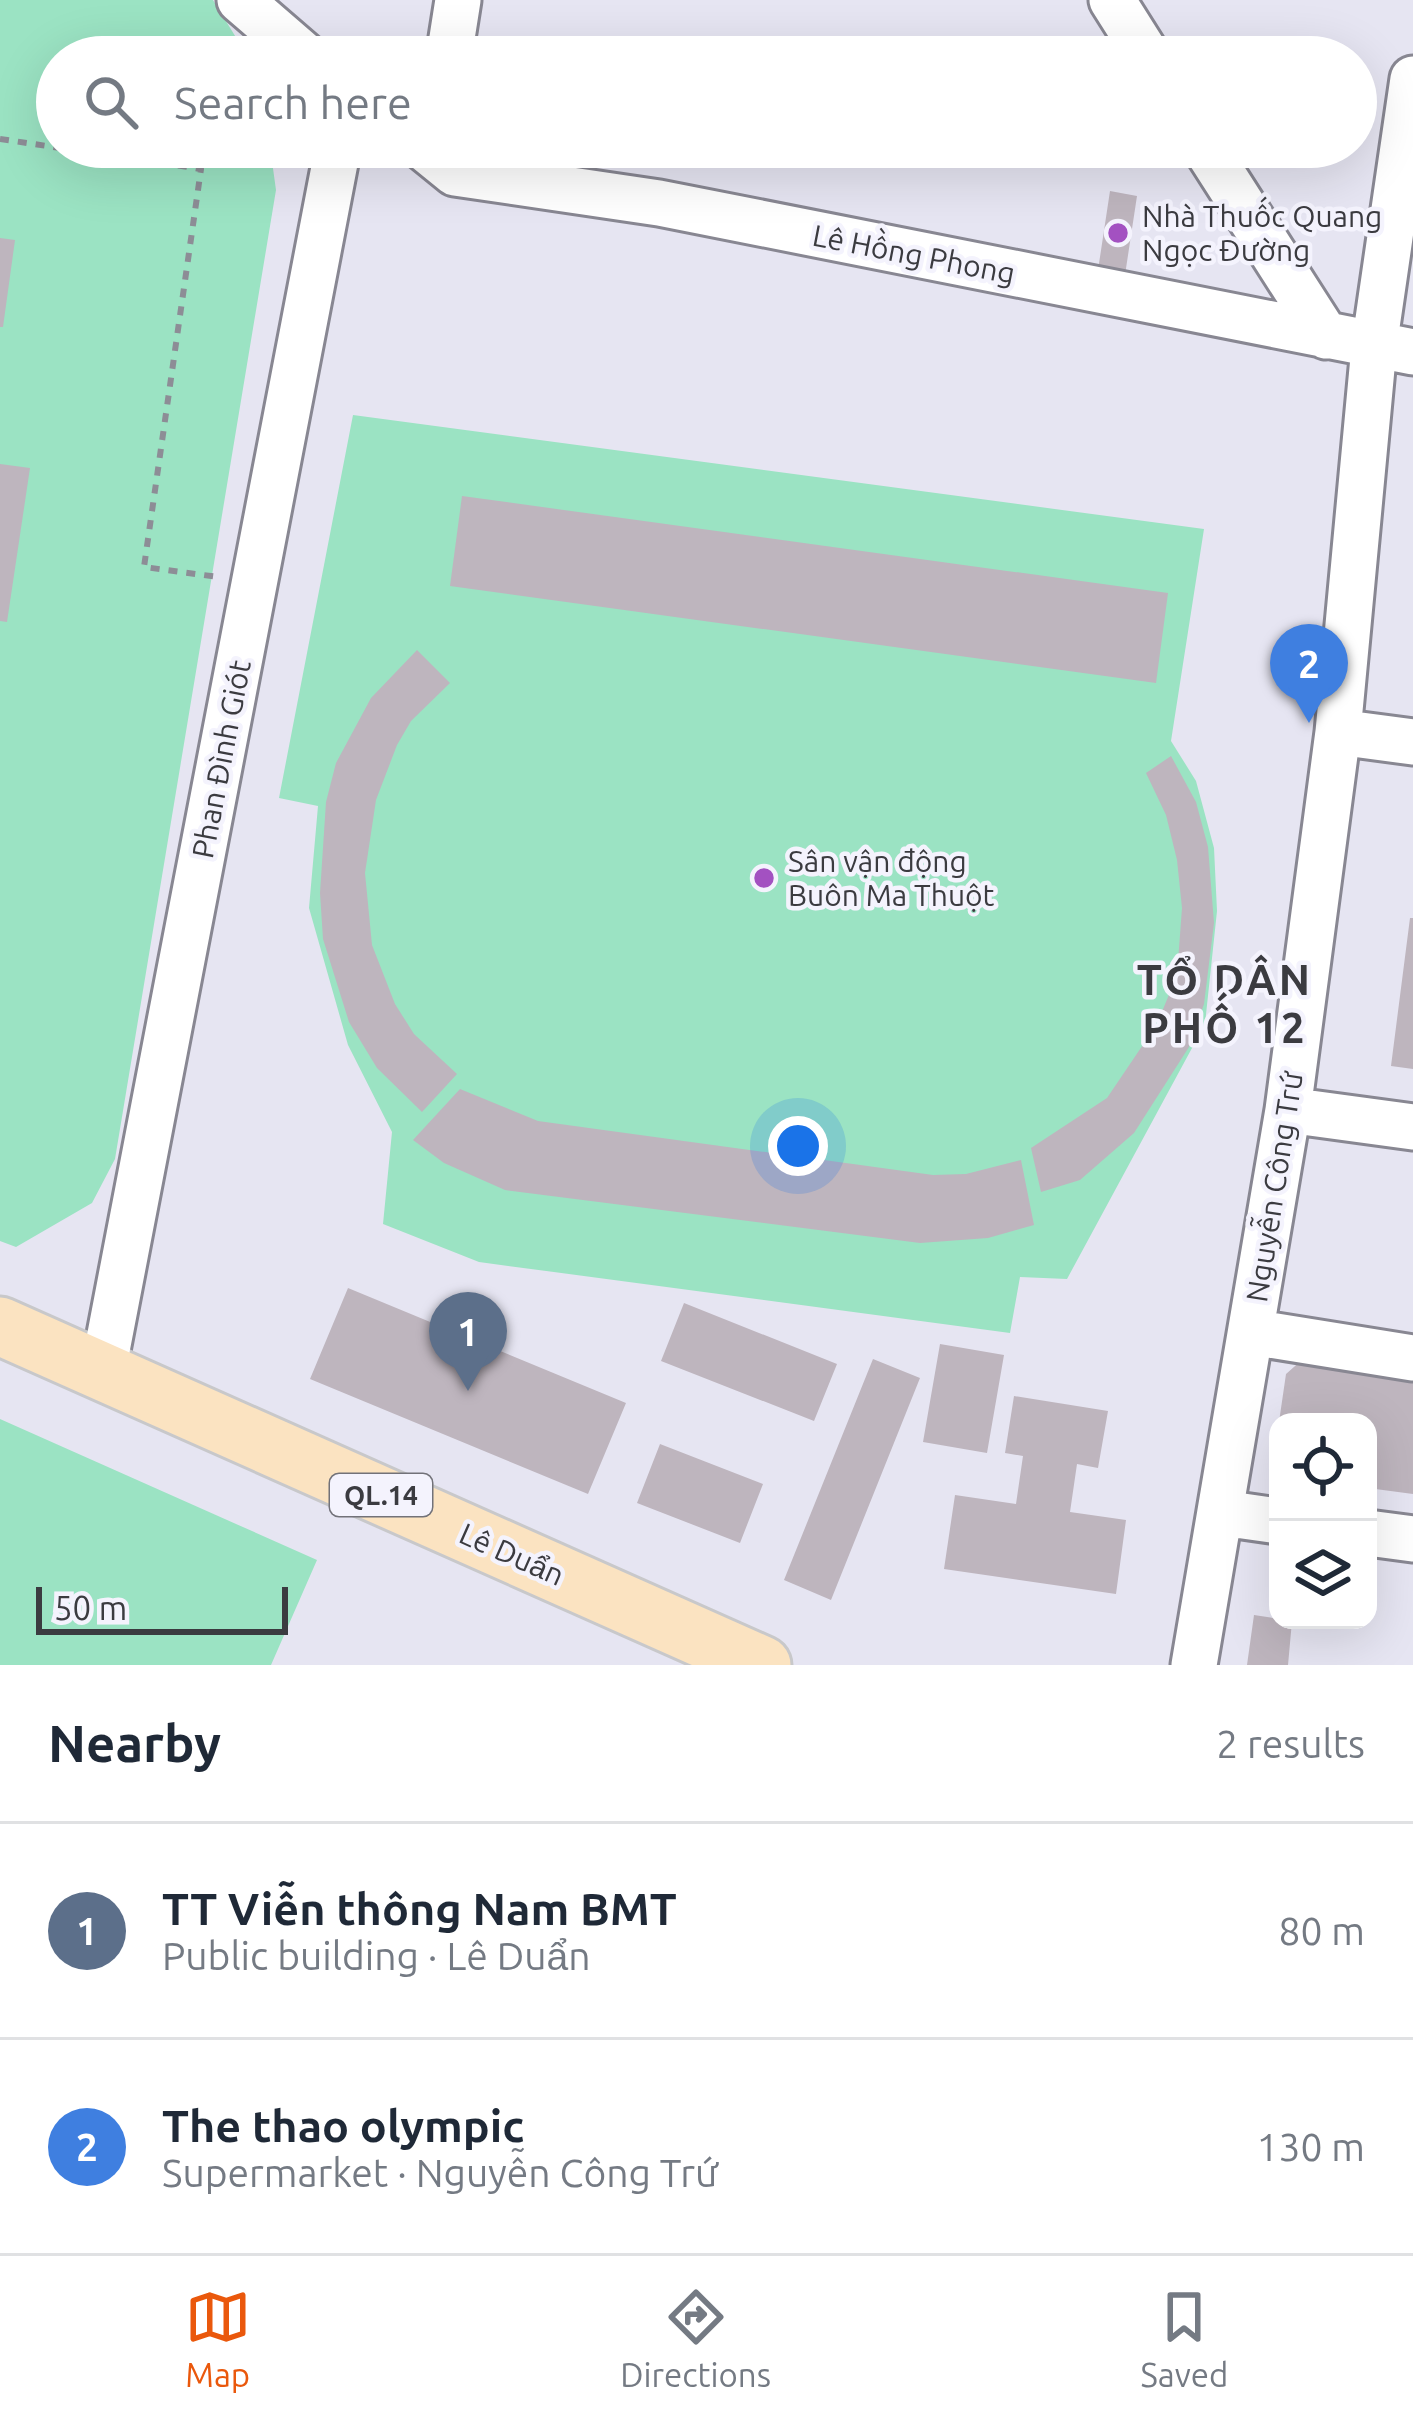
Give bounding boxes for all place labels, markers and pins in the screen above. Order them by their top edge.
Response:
place label: Nhà Thuốc Quang Ngọc Đường [1142,196,1382,267]
marker: Nhà Thuốc Quang Ngọc Đường [1105,220,1131,246]
pin: 2 [1270,624,1348,723]
place label: Sân vận động Buôn Ma Thuột [788,844,995,912]
marker: Sân vận động Buôn Ma Thuột [751,865,777,891]
pin: 1 [429,1292,507,1391]

